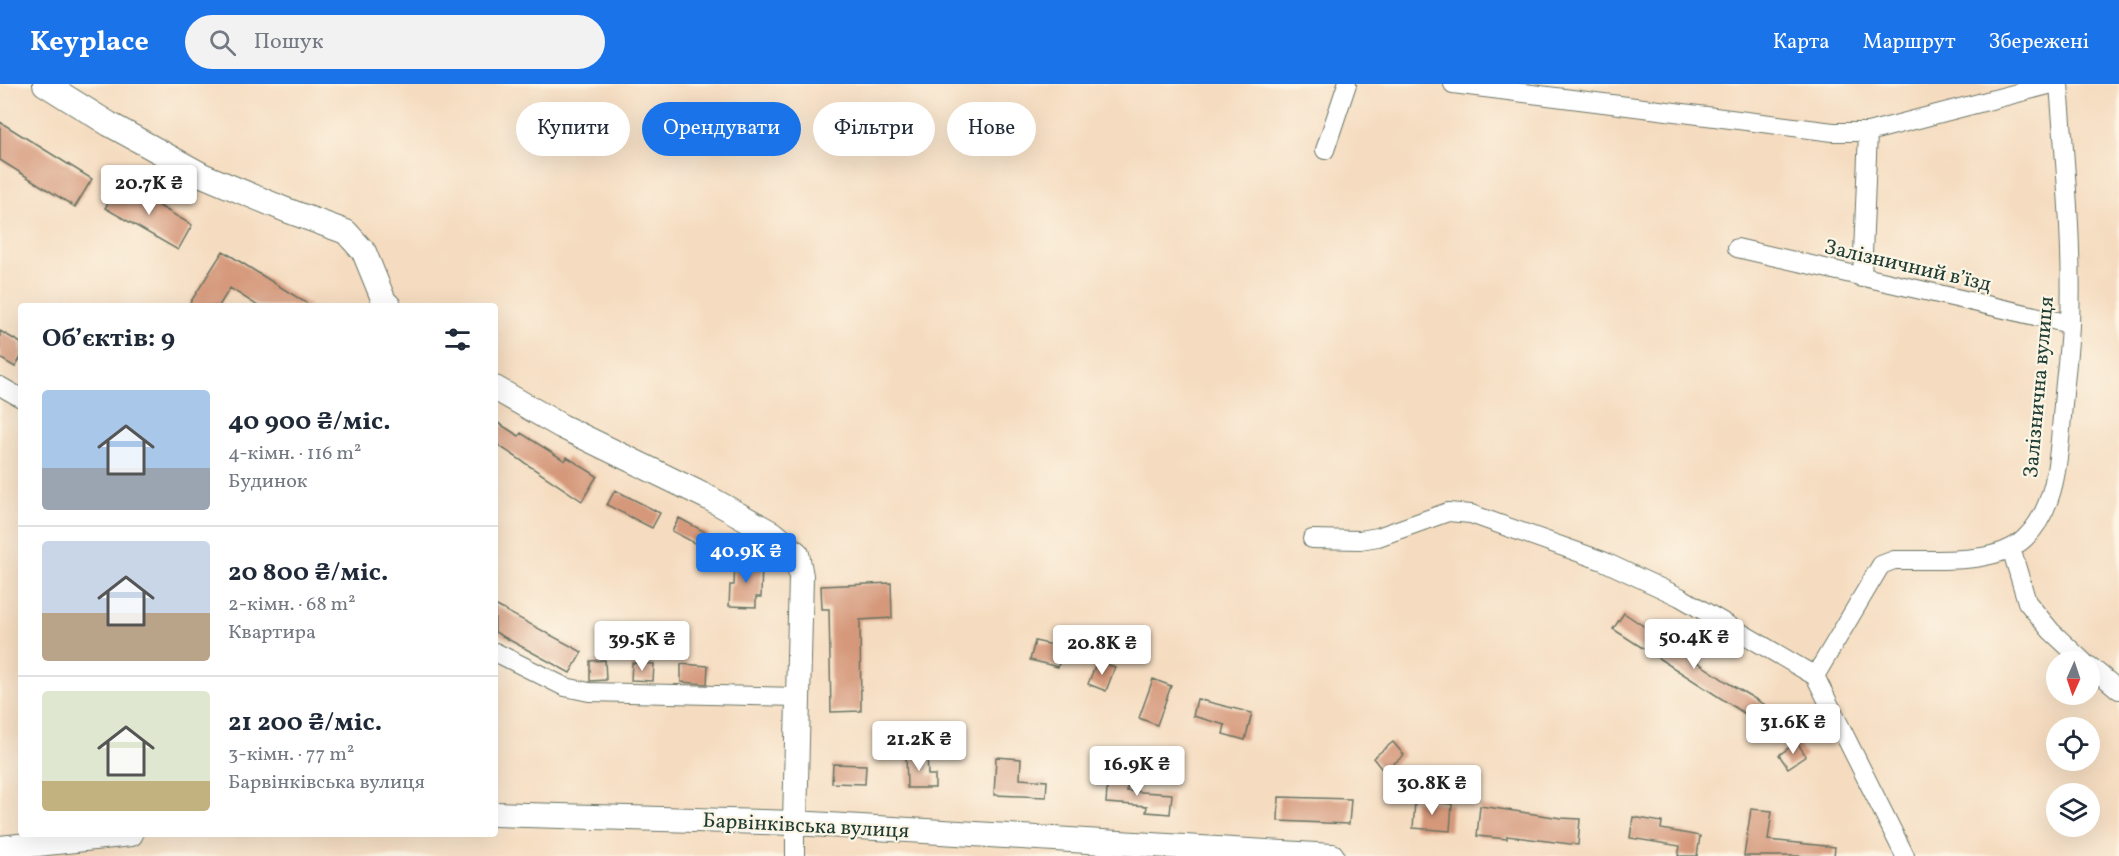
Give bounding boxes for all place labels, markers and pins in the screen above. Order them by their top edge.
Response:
pin: 20.7K ₴ [94,165,204,216]
pin: 40.9K ₴ [691,533,801,584]
pin: 50.4K ₴ [1639,619,1749,670]
pin: 39.5K ₴ [587,621,697,672]
pin: 20.8K ₴ [1047,625,1157,676]
pin: 31.6K ₴ [1738,704,1848,755]
pin: 21.2K ₴ [864,721,974,772]
pin: 16.9K ₴ [1082,746,1192,797]
pin: 30.8K ₴ [1377,765,1487,816]

